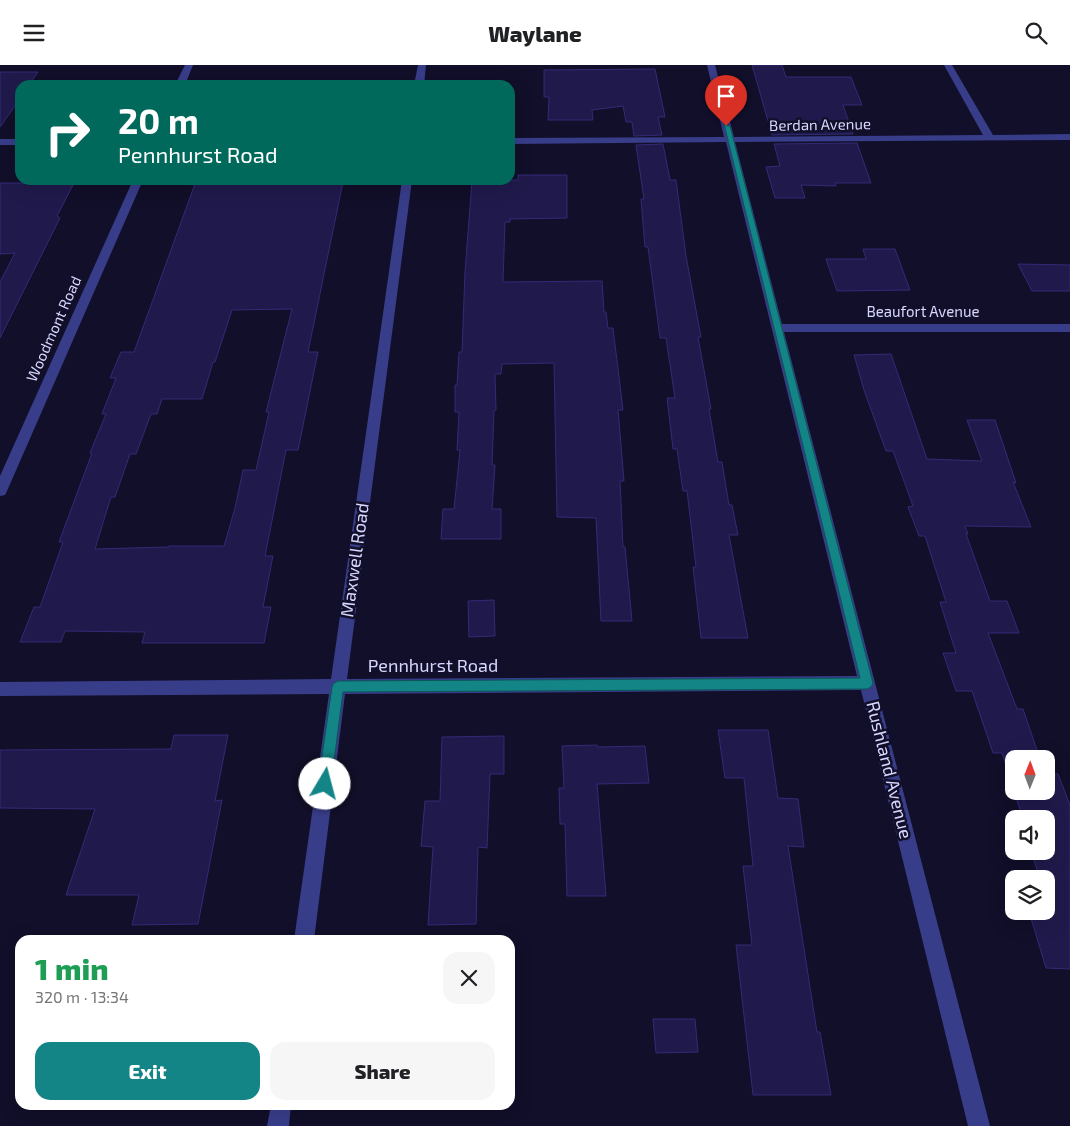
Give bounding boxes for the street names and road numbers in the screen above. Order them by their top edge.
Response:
street label: Berdan Avenue [769,114,871,134]
street label: Woodmont Road [22,273,84,384]
street label: Beaufort Avenue [866,302,980,320]
street label: Maxwell Road [335,501,373,618]
street label: Pennhurst Road [368,654,498,676]
street label: Rushland Avenue [862,699,918,841]

